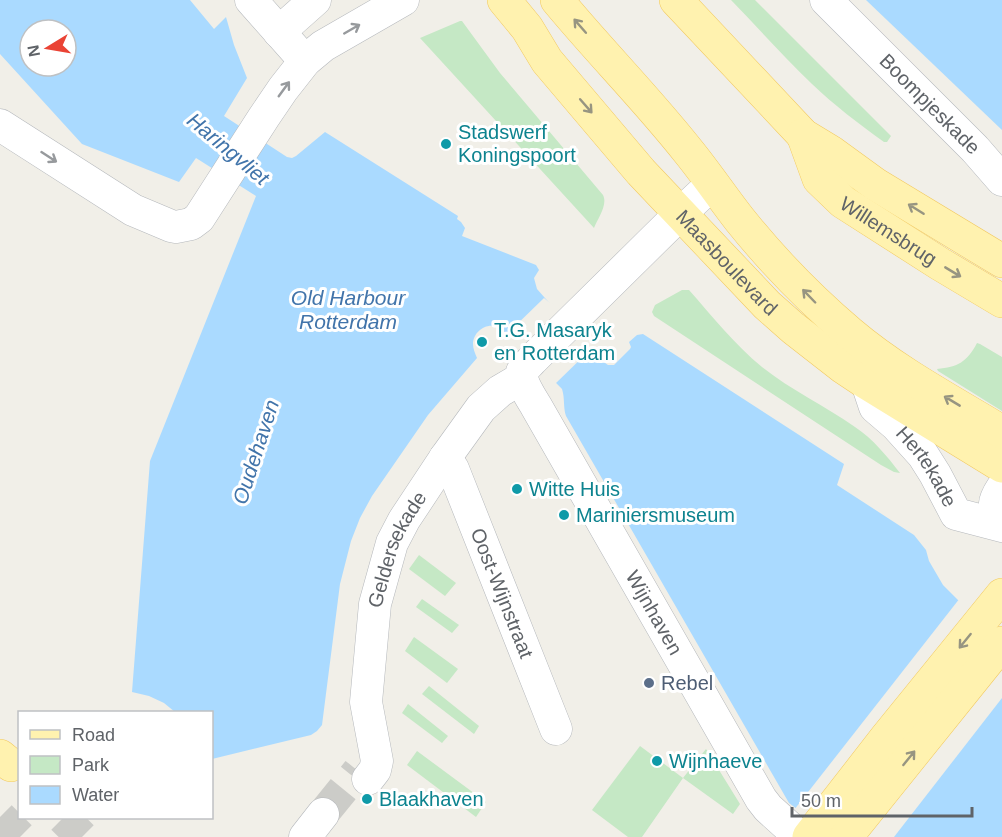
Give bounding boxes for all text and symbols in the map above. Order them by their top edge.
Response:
north arrow [18,18,78,78]
one-way arrow [573,19,587,34]
one-way arrow [343,22,360,34]
text: N [24,43,43,58]
street label: Boompjeskade [875,49,985,159]
one-way arrow [278,81,290,97]
one-way arrow [579,98,593,113]
water label: Haringvliet [183,108,275,190]
place label: Stadswerf Koningspoort [458,121,576,166]
marker: Stadswerf Koningspoort [439,137,453,151]
one-way arrow [40,151,57,163]
street label: Willemsbrug [836,192,941,270]
one-way arrow [908,202,925,214]
street label: Maasboulevard [672,205,782,320]
one-way arrow [944,266,961,278]
water label: Old Harbour Rotterdam [291,286,406,333]
one-way arrow [801,288,816,303]
place label: T.G. Masaryk en Rotterdam [494,319,615,364]
marker: T.G. Masaryk en Rotterdam [475,335,489,349]
one-way arrow [944,395,961,407]
water label: Oudehaven [228,397,283,507]
street label: Hertekade [892,422,961,510]
place label: Witte Huis [529,478,620,500]
marker: Witte Huis [510,482,524,496]
street label: Geldersekade [364,487,431,610]
place label: Mariniersmuseum [576,504,735,526]
marker: Mariniersmuseum [557,508,571,522]
street label: Oost-Wijnstraat [467,525,538,662]
street label: Wijnhaven [622,567,687,659]
one-way arrow [959,633,972,649]
place label: Rebel [661,672,713,694]
marker: Rebel [642,676,656,690]
legend [18,711,213,819]
text: Road [72,725,115,745]
place label: Wijnhaeve [669,750,762,772]
one-way arrow [902,751,915,767]
marker: Wijnhaeve [650,754,664,768]
text: Park [72,755,110,775]
scale bar [792,780,972,818]
text: Water [72,785,119,805]
place label: Blaakhaven [379,788,484,810]
text: 50 m [801,791,841,811]
marker: Blaakhaven [360,792,374,806]

